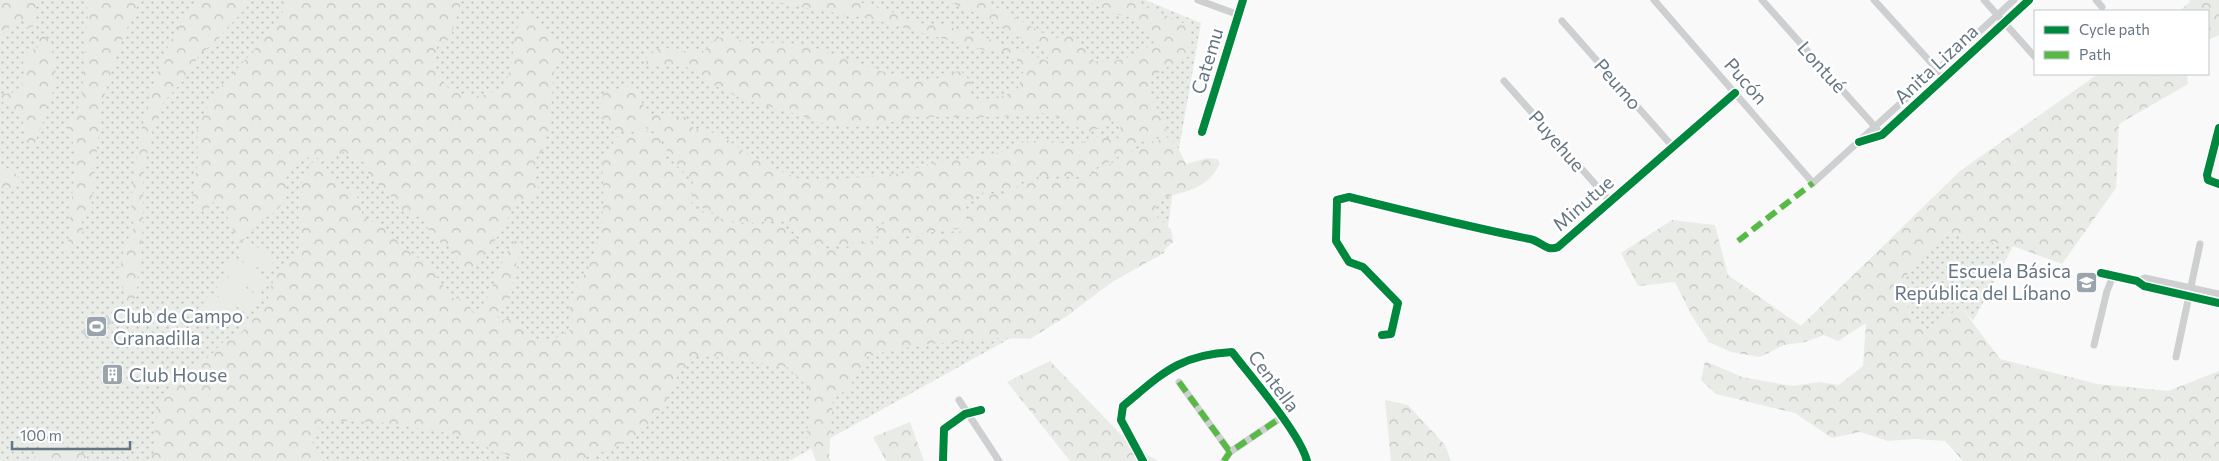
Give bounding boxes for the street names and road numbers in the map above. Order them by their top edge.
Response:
street label: Anita Lizana [1889,19,1982,108]
street label: Catemu [1186,25,1227,97]
street label: Lontué [1793,36,1852,97]
street label: Peumo [1590,53,1647,114]
street label: Pucón [1720,53,1773,109]
street label: Puyehue [1525,105,1590,176]
street label: Minutue [1548,170,1618,235]
street label: Centella [1244,345,1305,416]

